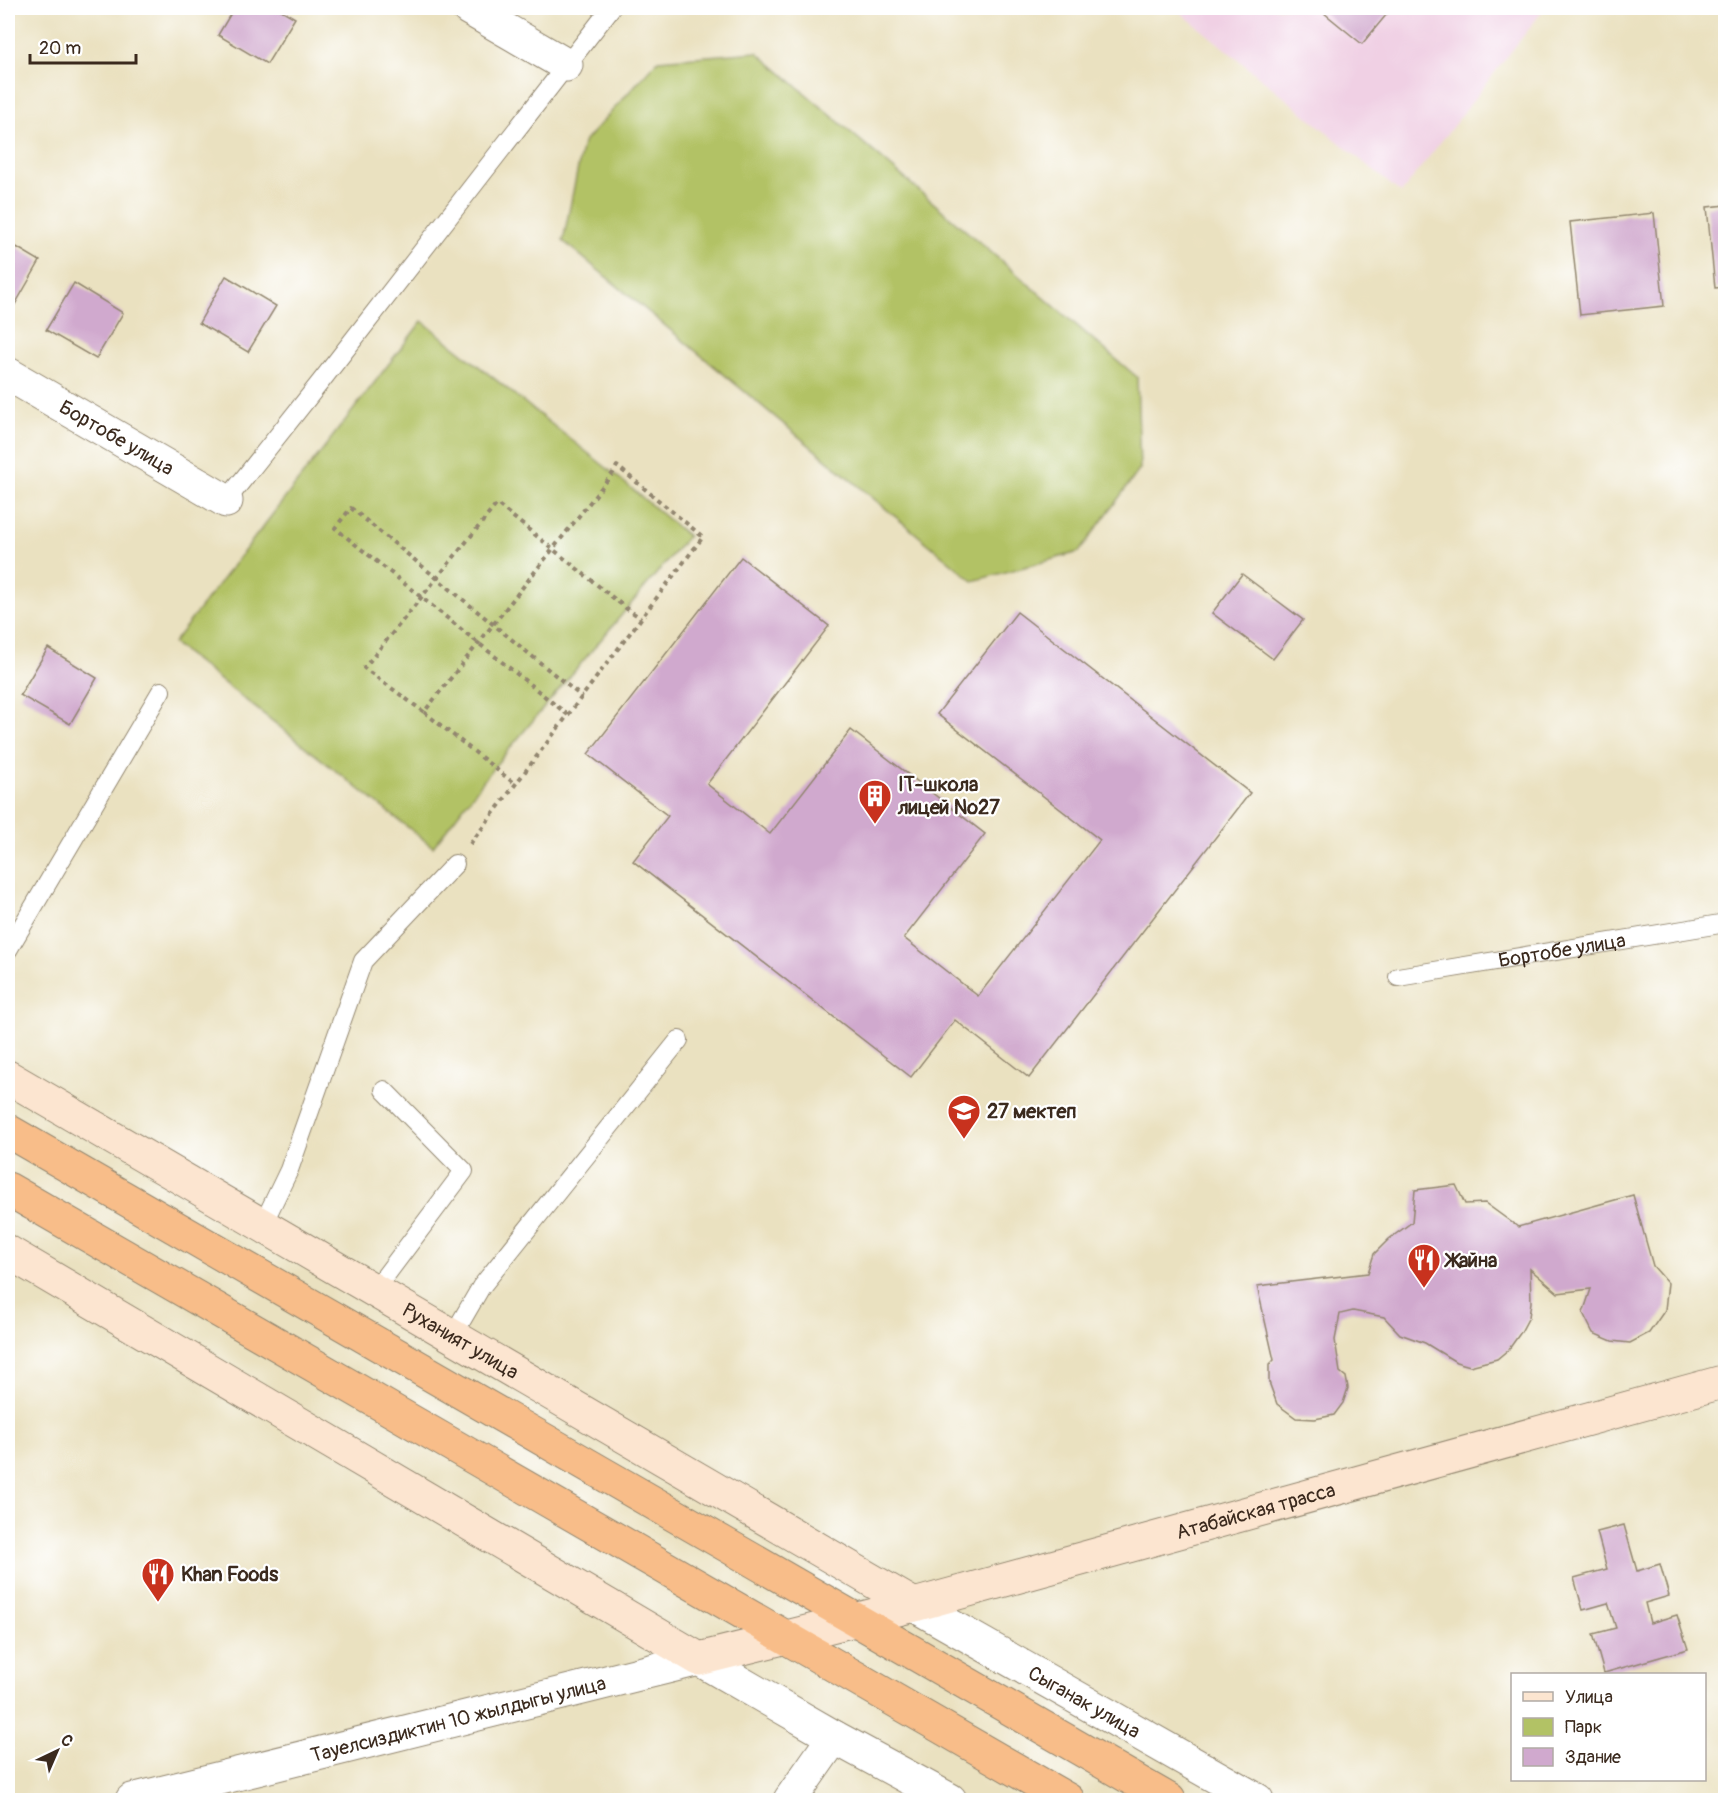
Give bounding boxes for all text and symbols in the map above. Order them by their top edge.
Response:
scale bar [30,27,136,65]
text: 20 m [39,37,81,60]
street label: Бортобе улица [55,394,179,481]
place label: IT-школа лицей №27 [897,772,1000,820]
building icon: IT-школа лицей №27 [857,778,893,825]
street label: Бортобе улица [1496,927,1627,973]
school or university icon: 27 мектеп [946,1093,982,1140]
place label: 27 мектеп [987,1099,1077,1124]
restaurant icon: Жайна [1406,1242,1442,1289]
place label: Жайна [1444,1248,1497,1273]
street label: Руханият улица [398,1297,523,1384]
street label: Атабайская трасса [1173,1477,1338,1545]
restaurant icon: Khan Foods [140,1556,176,1603]
place label: Khan Foods [181,1562,278,1587]
street label: Сыганак улица [1024,1660,1145,1744]
street label: Тауелсиздиктин 10 жылдыгы улица [308,1670,608,1768]
legend [1511,1673,1706,1781]
text: Улица [1565,1686,1613,1709]
text: Парк [1565,1716,1602,1739]
north arrow [27,1721,87,1781]
text: С [56,1730,77,1752]
text: Здание [1565,1746,1621,1769]

